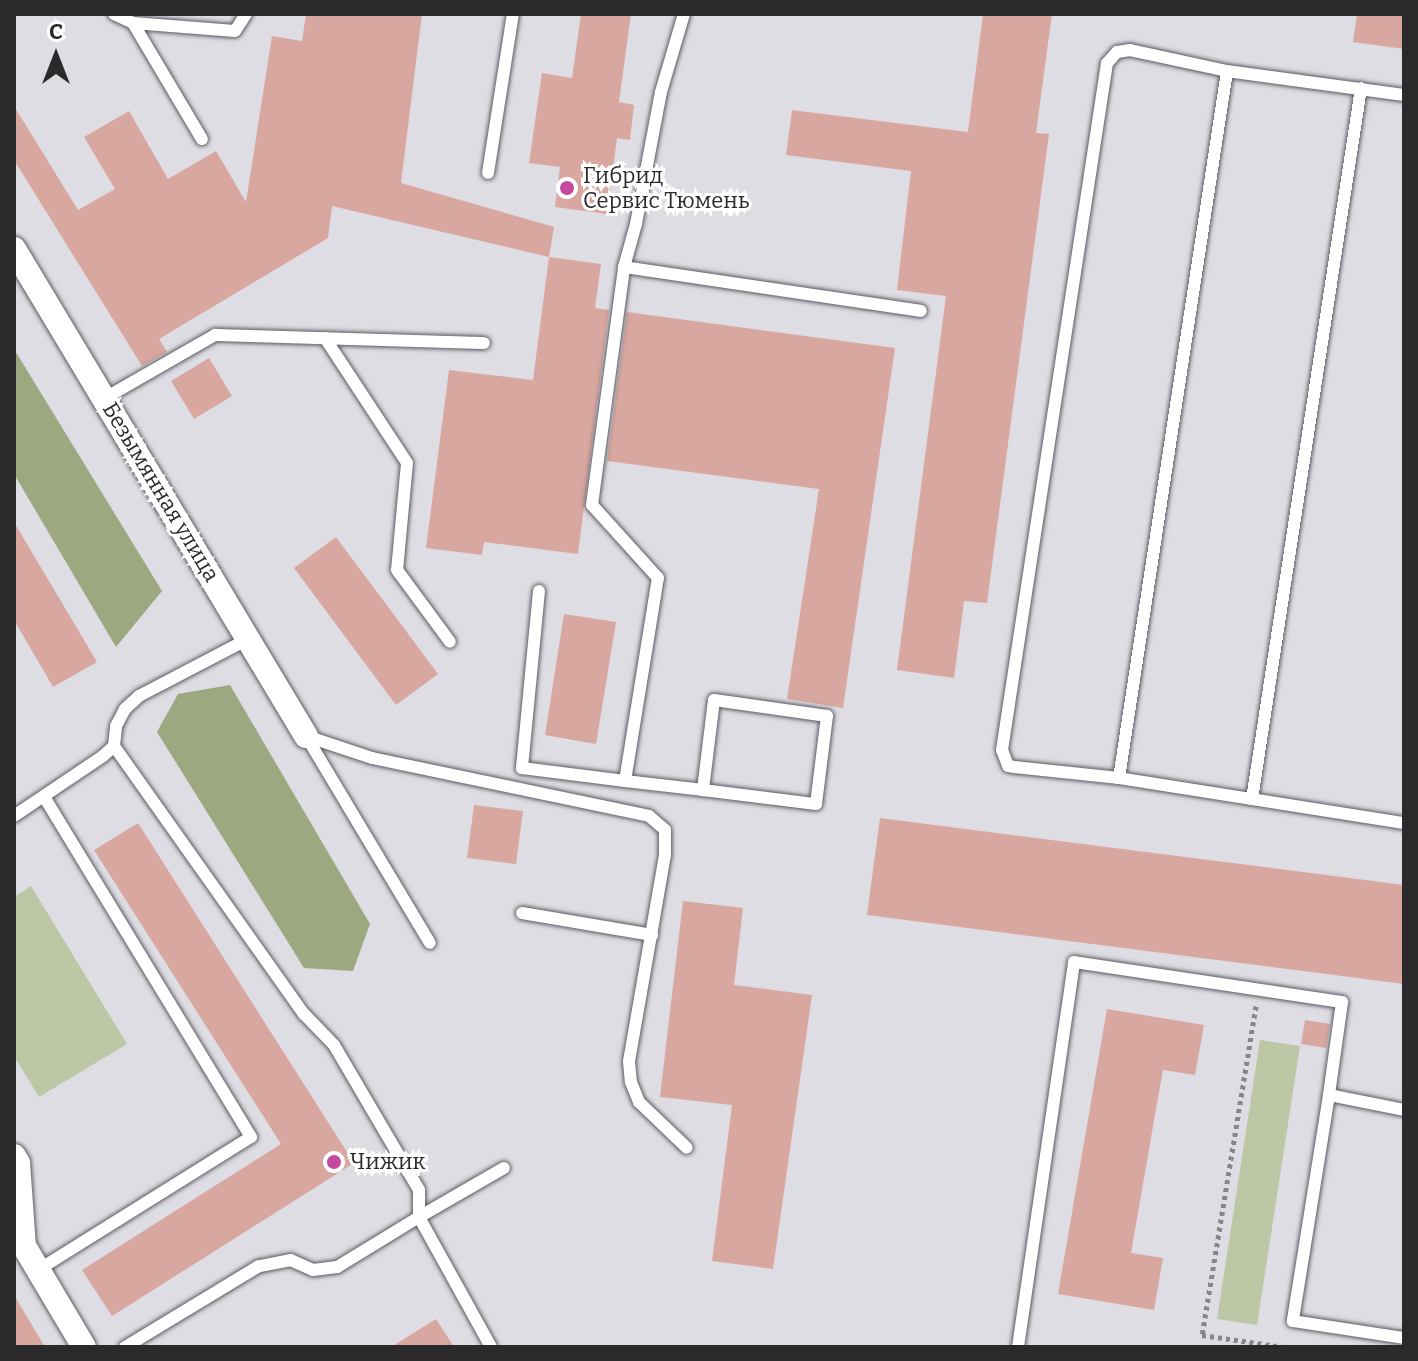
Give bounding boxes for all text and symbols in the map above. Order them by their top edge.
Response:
north arrow [16,16,96,96]
text: С [49,18,63,45]
place label: Гибрид Сервис Тюмень [583,162,749,214]
marker: Гибрид Сервис Тюмень [558,179,576,197]
street label: Безымянная улица [97,398,225,586]
place label: Чижик [350,1149,425,1175]
marker: Чижик [325,1153,343,1171]

